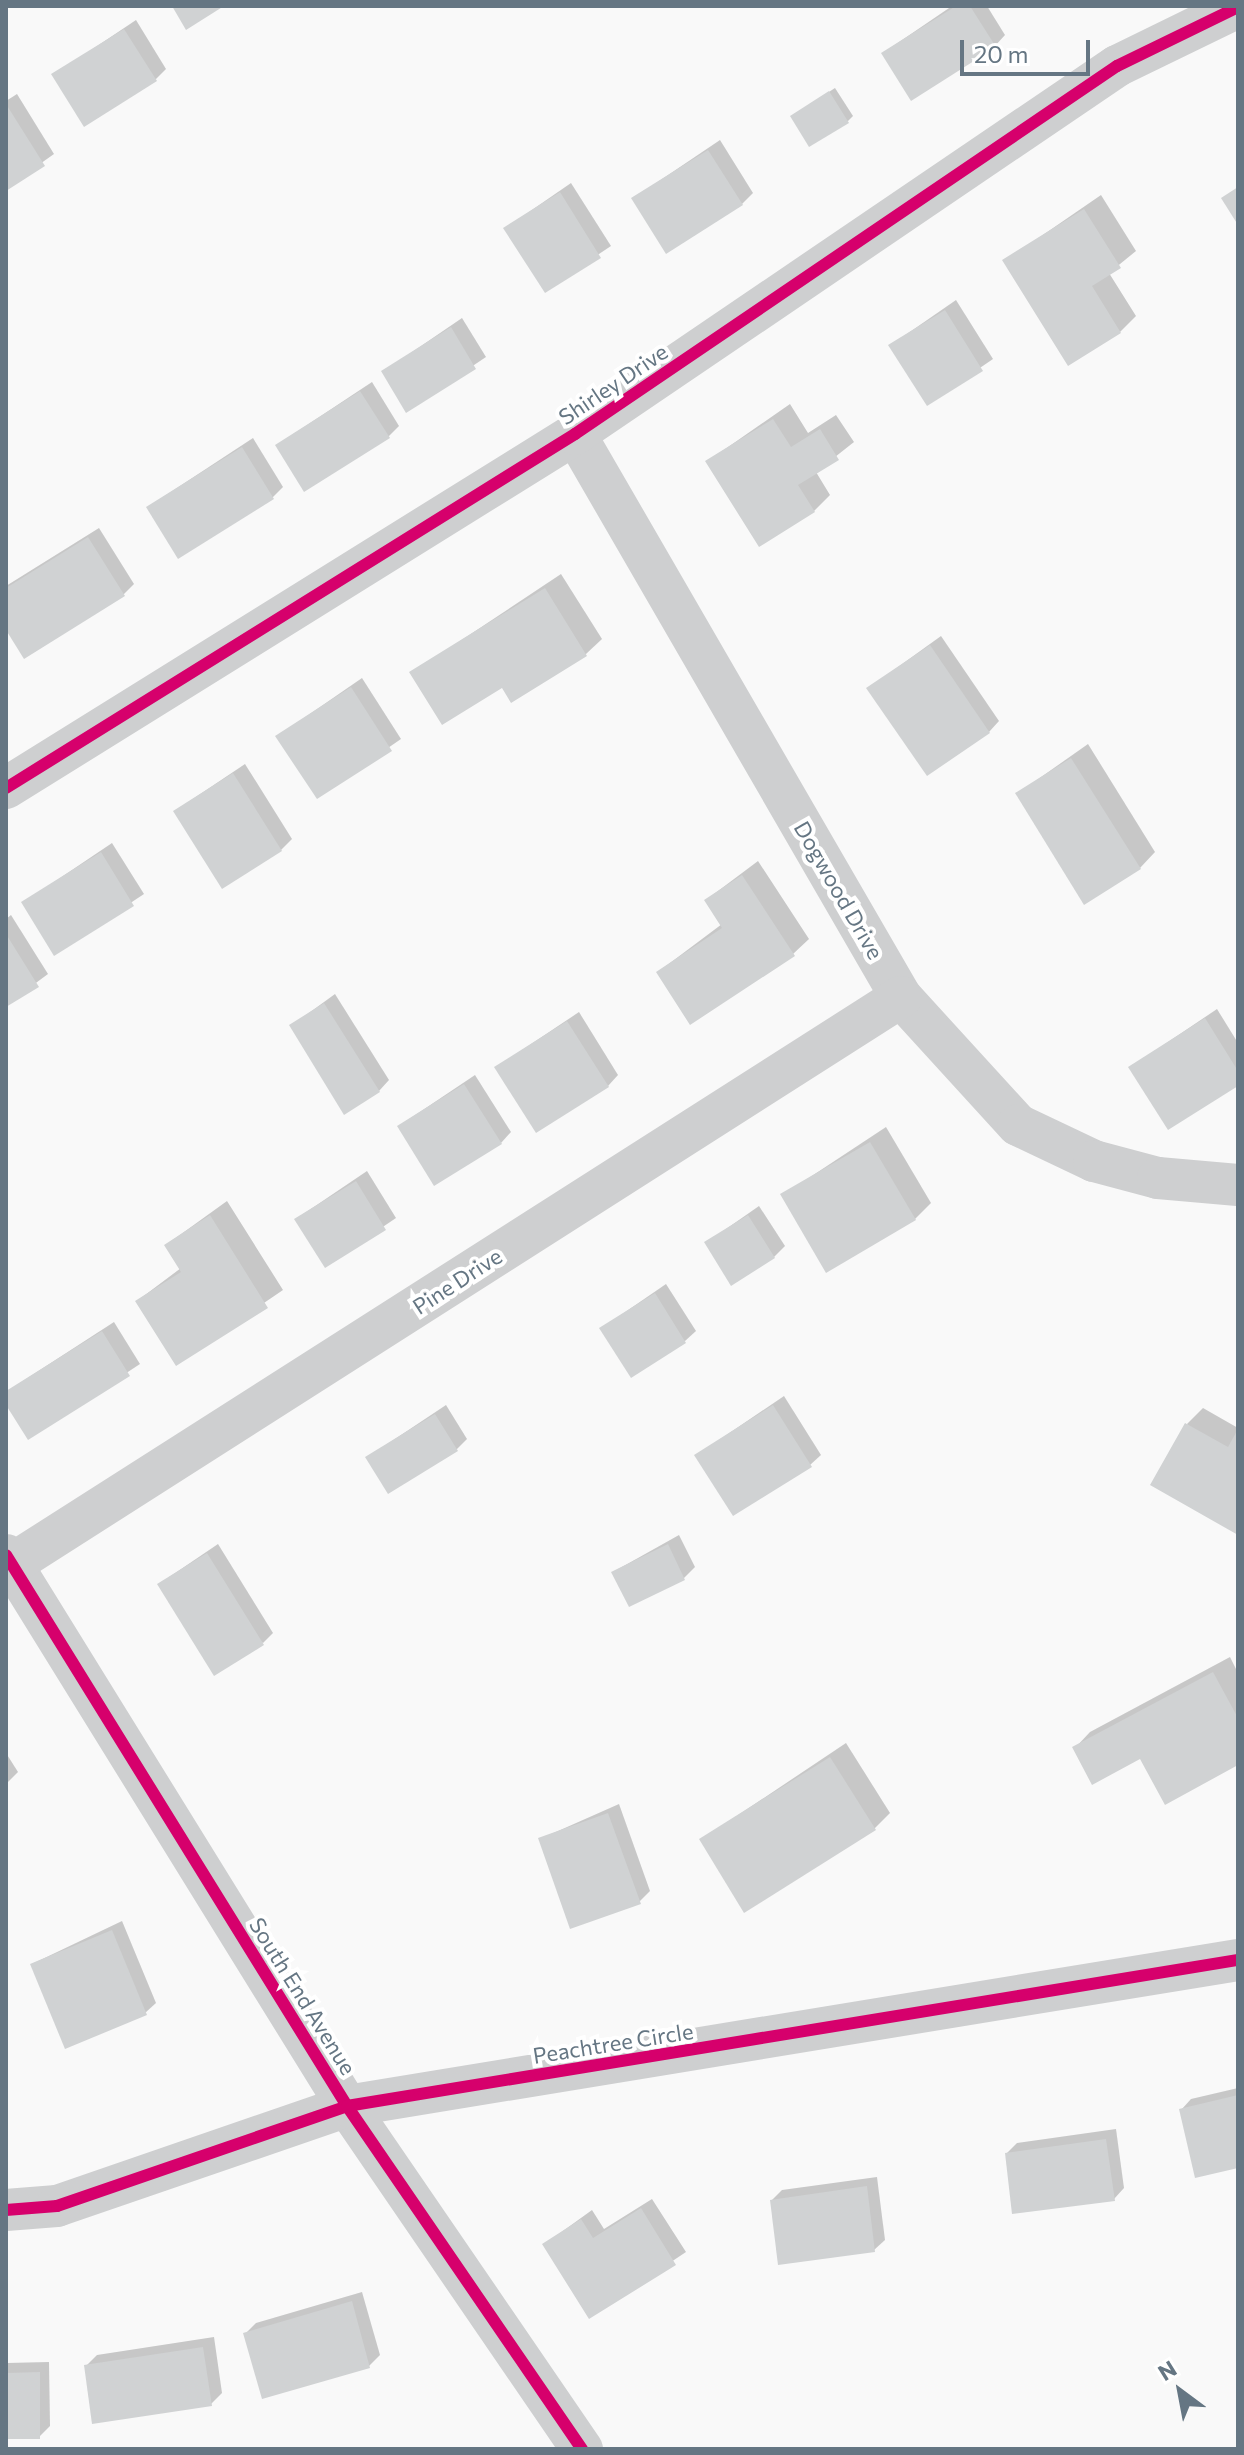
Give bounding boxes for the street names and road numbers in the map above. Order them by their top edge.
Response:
street label: Shirley Drive [554,338,672,430]
street label: Dogwood Drive [789,816,889,964]
street label: Pine Drive [407,1242,507,1320]
street label: South End Avenue [244,1913,362,2079]
street label: Peachtree Circle [531,2017,695,2069]

